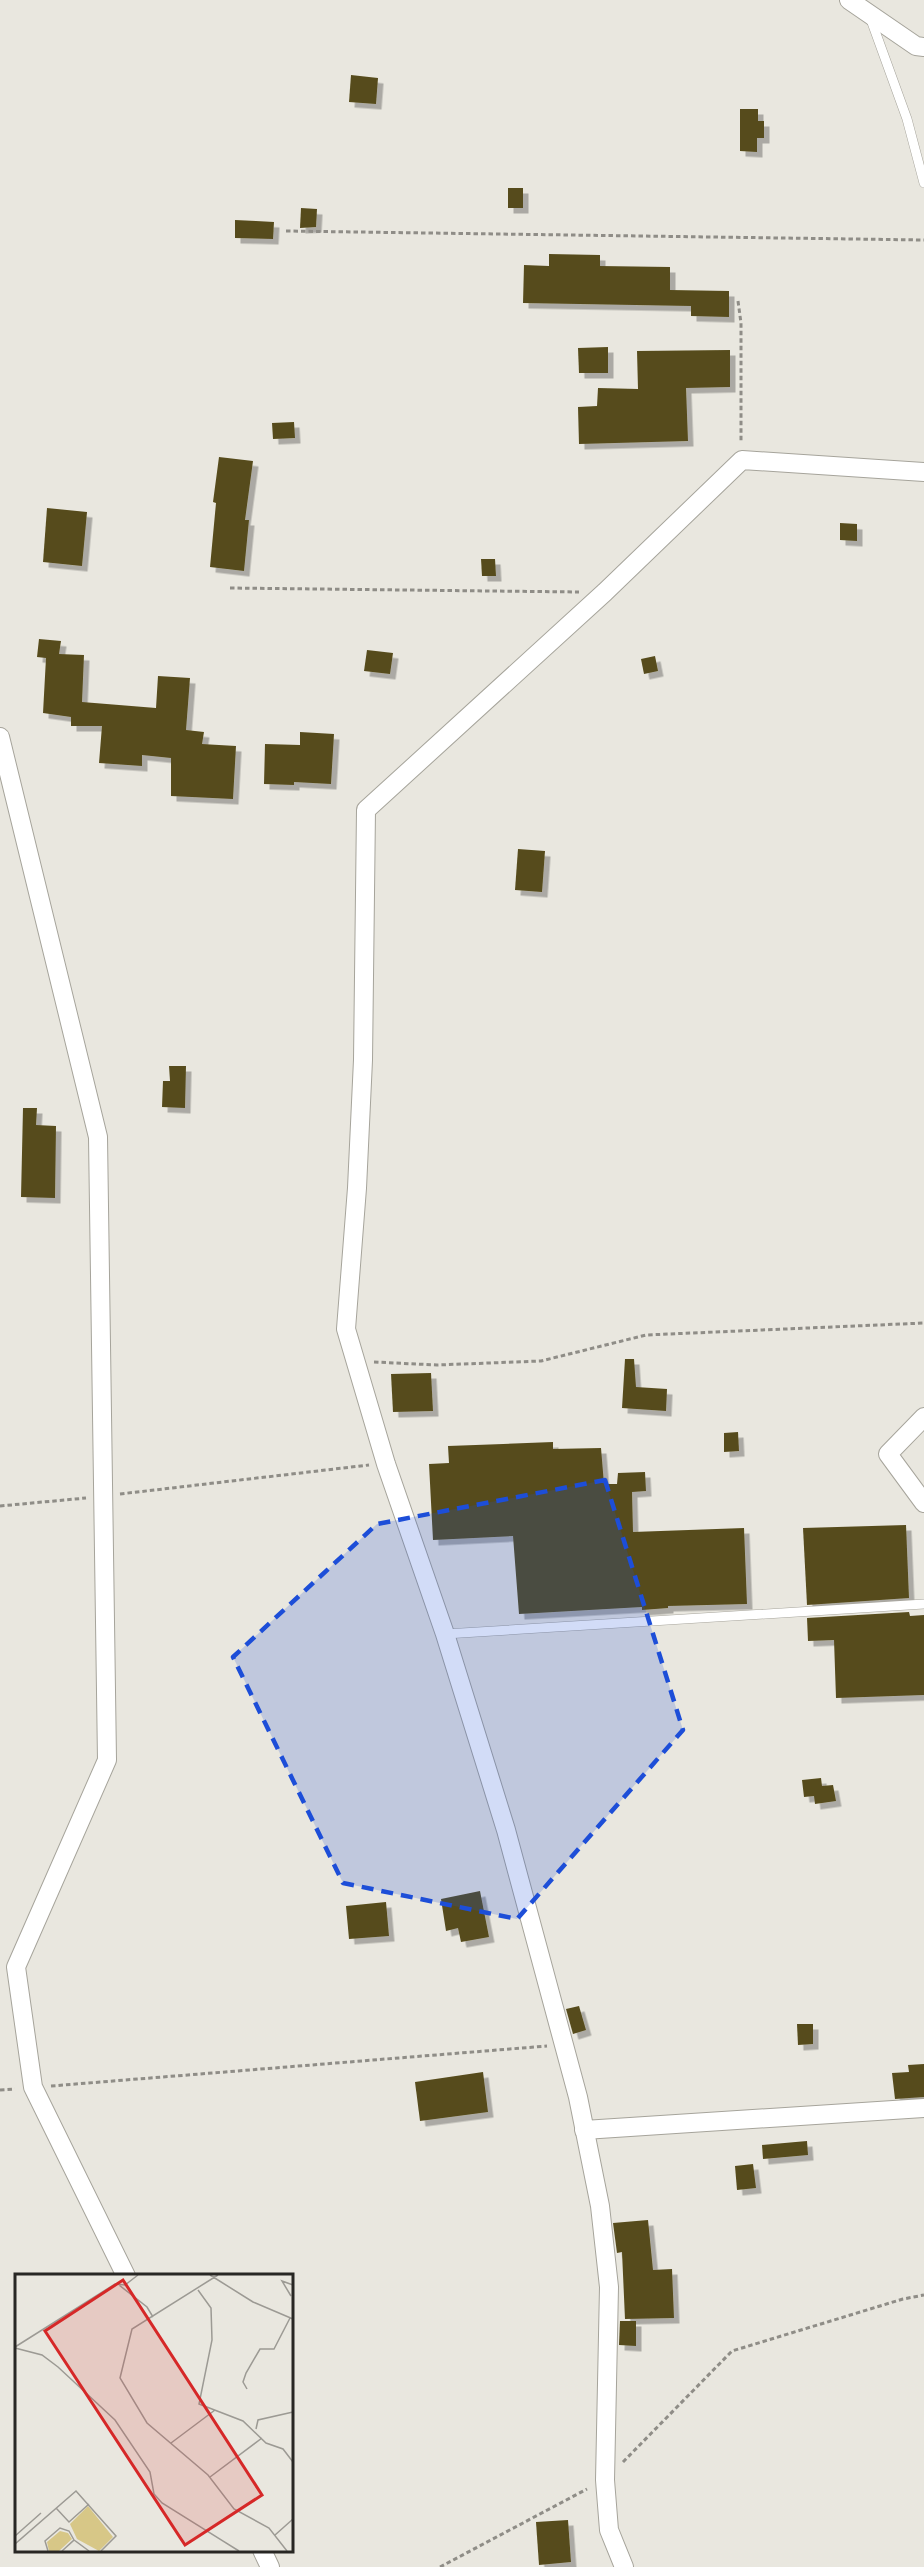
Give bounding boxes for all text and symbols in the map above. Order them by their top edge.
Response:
inset map [15,2274,292,2552]

